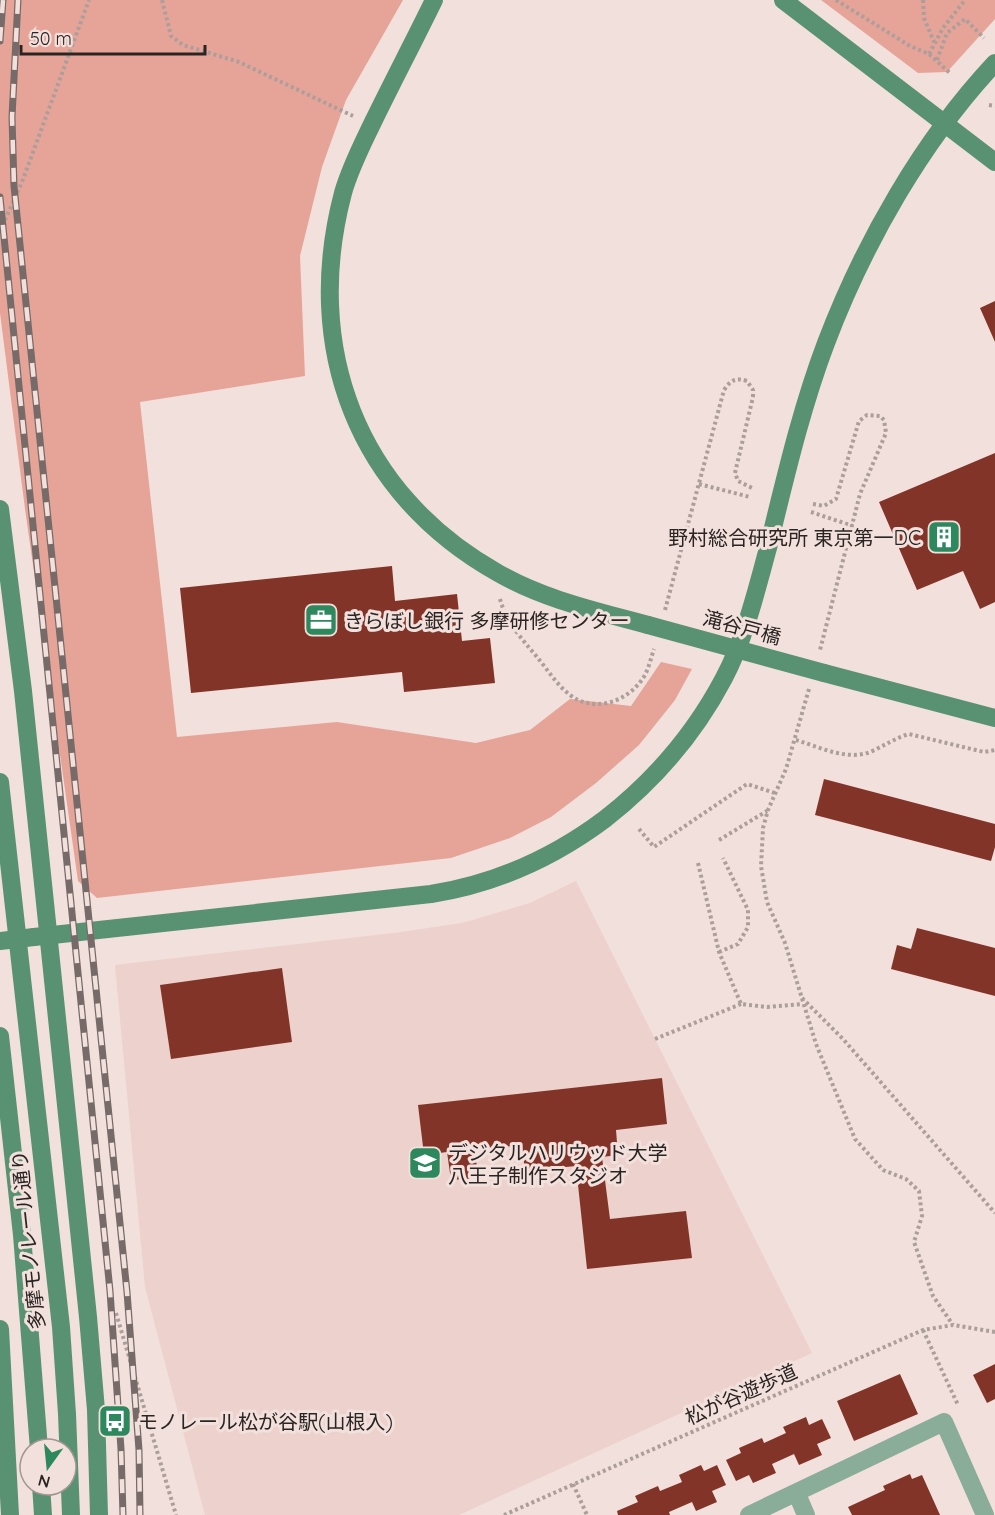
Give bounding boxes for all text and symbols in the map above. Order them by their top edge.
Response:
scale bar [21,18,206,56]
text: 50 m [30,27,72,50]
building icon: 野村総合研究所 東京第一DC [926,519,962,555]
place label: 野村総合研究所 東京第一DC [668,525,921,550]
office icon: きらぼし銀行 多摩研修センター [303,602,339,638]
street label: 滝谷戸橋 [700,605,784,649]
place label: きらぼし銀行 多摩研修センター [344,608,629,633]
place label: デジタルハリウッド大学 八王子制作スタジオ [448,1140,668,1188]
school or university icon: デジタルハリウッド大学 八王子制作スタジオ [407,1145,443,1181]
street label: 多摩モノレール通り [6,1149,50,1331]
street label: 松が谷遊歩道 [681,1358,801,1430]
bus stop icon: モノレール松が谷駅(山根入) [97,1403,133,1439]
place label: モノレール松が谷駅(山根入) [138,1409,393,1434]
north arrow [18,1437,78,1497]
text: N [36,1470,52,1493]

